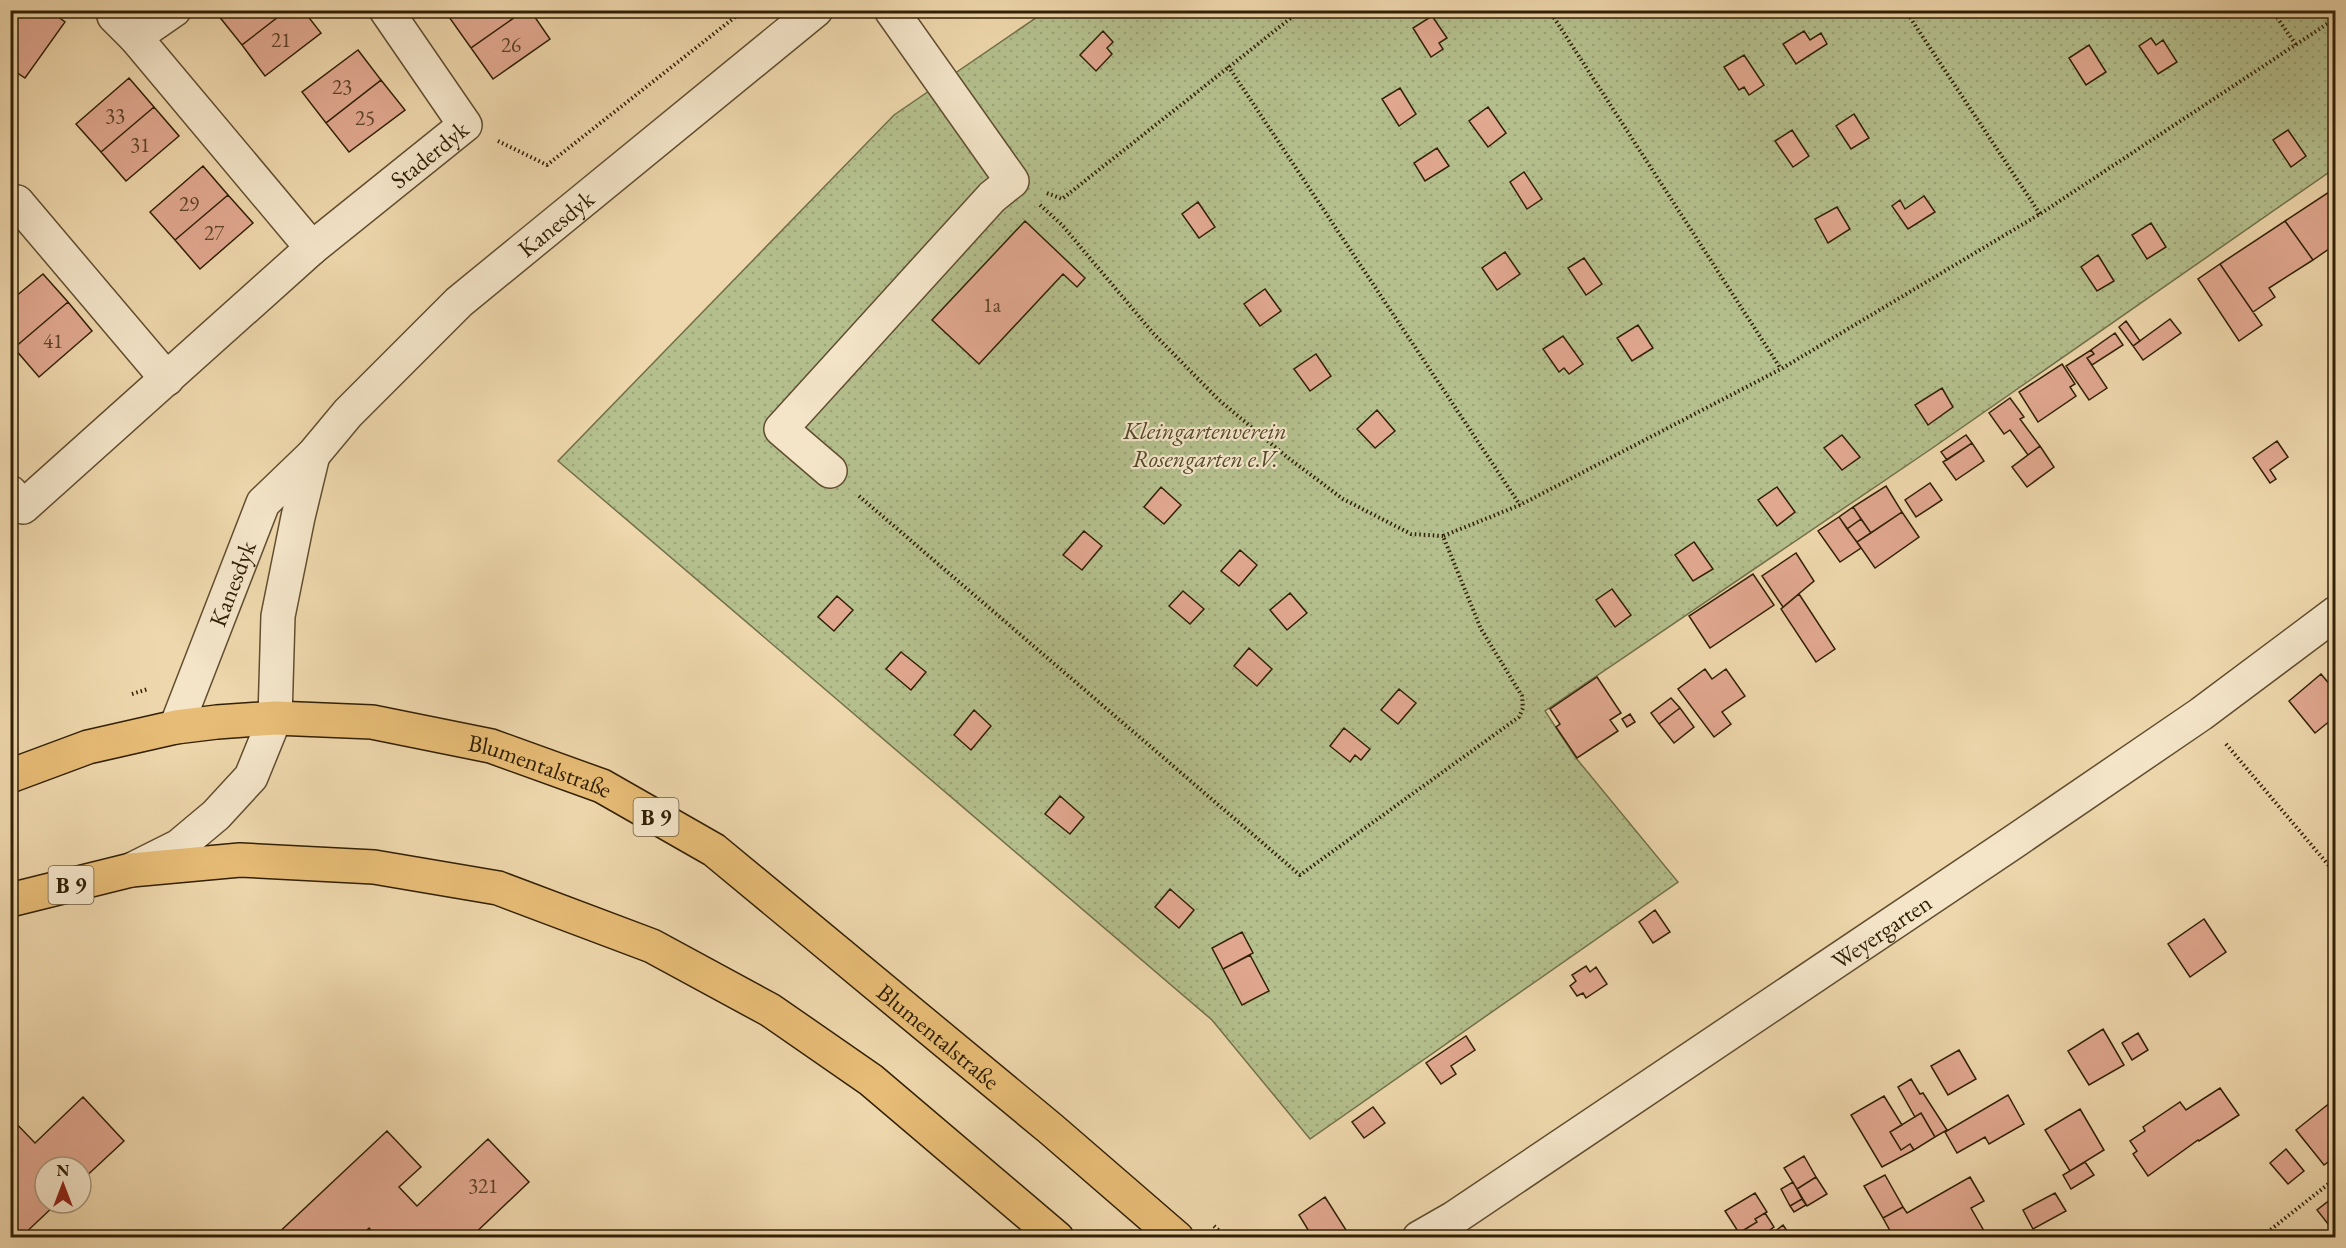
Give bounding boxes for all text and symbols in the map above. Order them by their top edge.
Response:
house number: 21 [271,26,291,53]
house number: 26 [501,31,521,58]
house number: 23 [332,73,352,100]
house number: 33 [105,102,125,129]
house number: 25 [355,104,375,131]
street label: Staderdyk [383,113,475,195]
house number: 31 [130,131,150,158]
street label: Kanesdyk [511,182,601,263]
house number: 29 [179,190,199,217]
house number: 27 [204,219,225,246]
house number: 1a [983,291,1002,318]
house number: 41 [43,327,63,354]
park label: Kleingartenverein Rosengarten e.V. [1122,415,1287,474]
street label: Kanesdyk [201,535,263,631]
street label: Blumentalstraße [466,726,618,804]
road number: B 9 [634,798,678,836]
road number: B 9 [48,866,94,904]
street label: Weyergarten [1825,886,1937,976]
street label: Blumentalstraße [871,976,1007,1096]
north arrow [33,1155,93,1215]
text: N [57,1160,70,1181]
house number: 321 [468,1172,498,1199]

